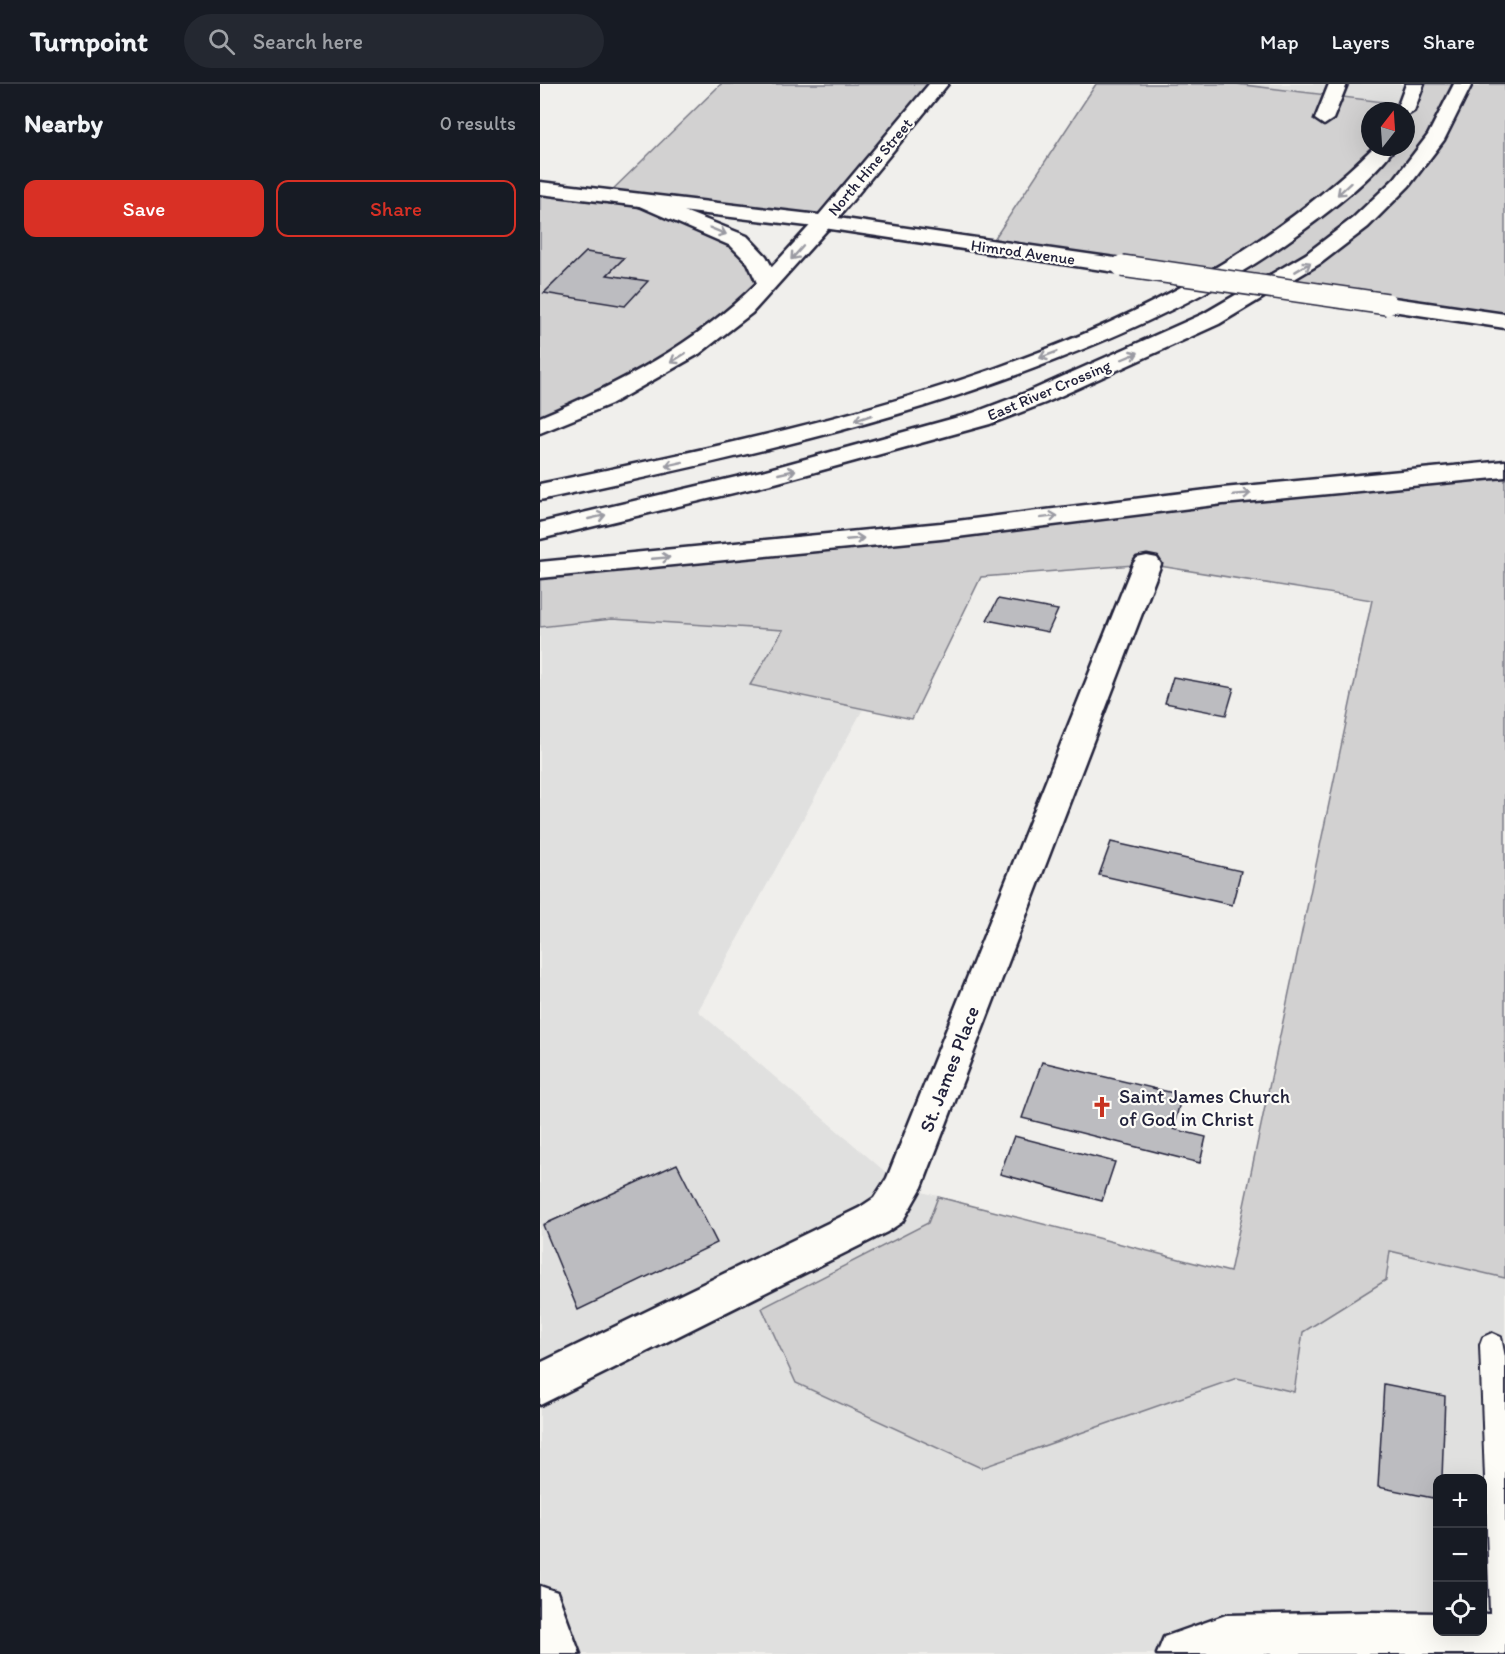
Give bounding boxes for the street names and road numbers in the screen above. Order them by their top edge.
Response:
street label: North Hine Street [824,114,916,220]
street label: Himrod Avenue [970,235,1076,269]
street label: East River Crossing [984,355,1114,425]
street label: St. James Place [914,1002,984,1136]

